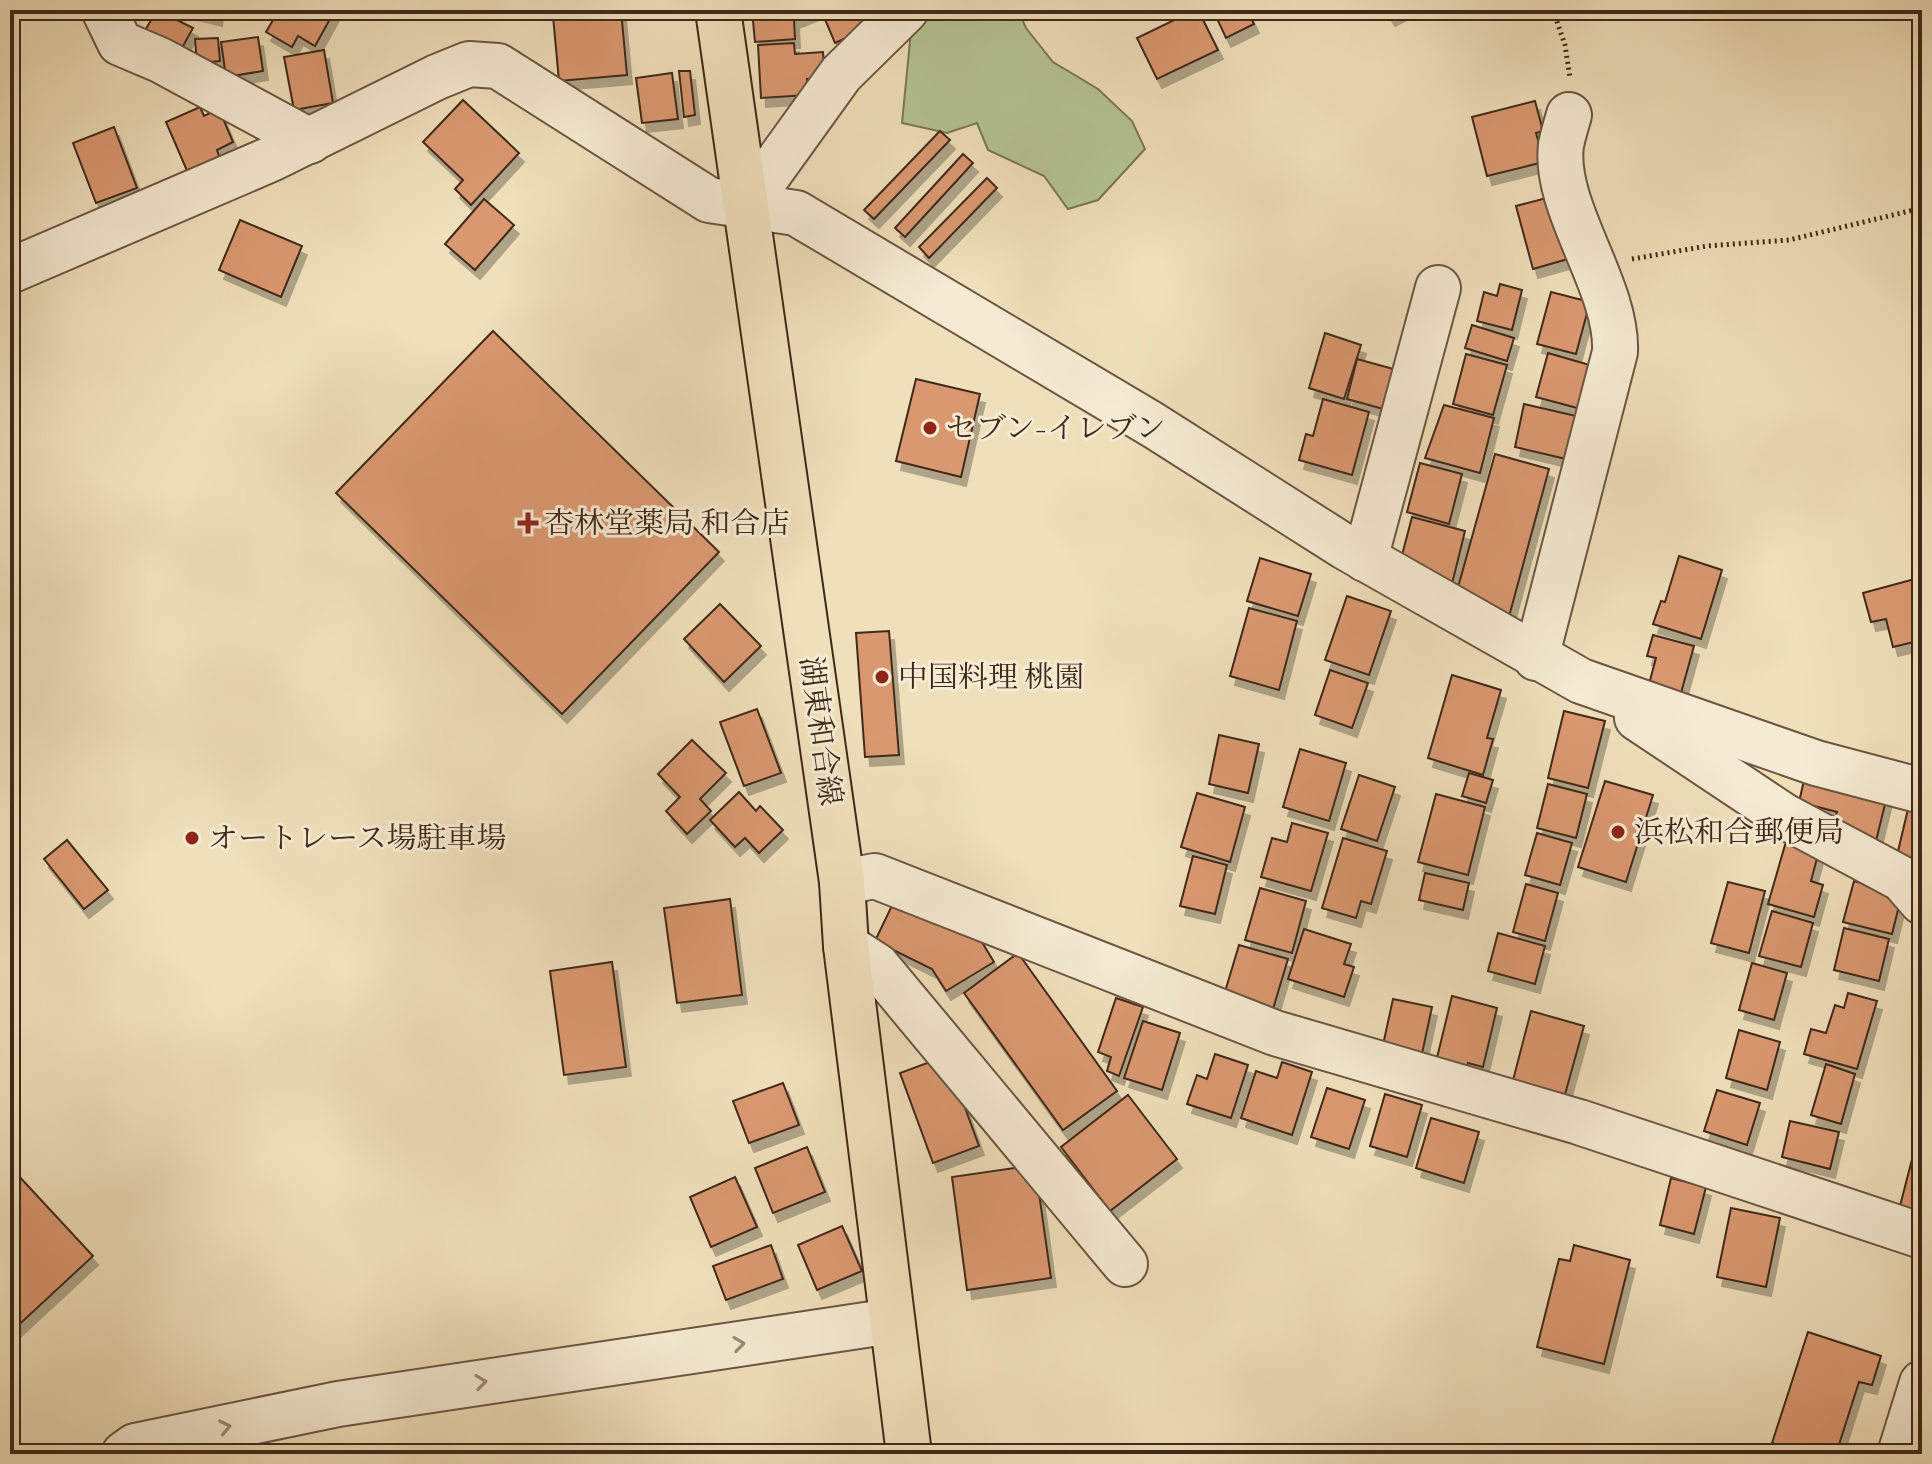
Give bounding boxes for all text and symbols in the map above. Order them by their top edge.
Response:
place label: セブン-イレブン [946,410,1165,448]
marker: セブン-イレブン [921,419,939,437]
place label: 杏林堂薬局 和合店 [544,505,790,543]
marker: 杏林堂薬局 和合店 [519,514,537,532]
street label: 湖東和合線 [791,654,849,808]
place label: 中国料理 桃園 [898,659,1084,697]
marker: 中国料理 桃園 [873,668,891,686]
place label: 浜松和合郵便局 [1634,814,1844,852]
place label: オートレース場駐車場 [208,820,507,858]
marker: 浜松和合郵便局 [1609,823,1627,841]
marker: オートレース場駐車場 [183,829,201,847]
one-way arrow [732,1336,745,1353]
one-way arrow [474,1374,488,1391]
one-way arrow [218,1419,232,1436]

